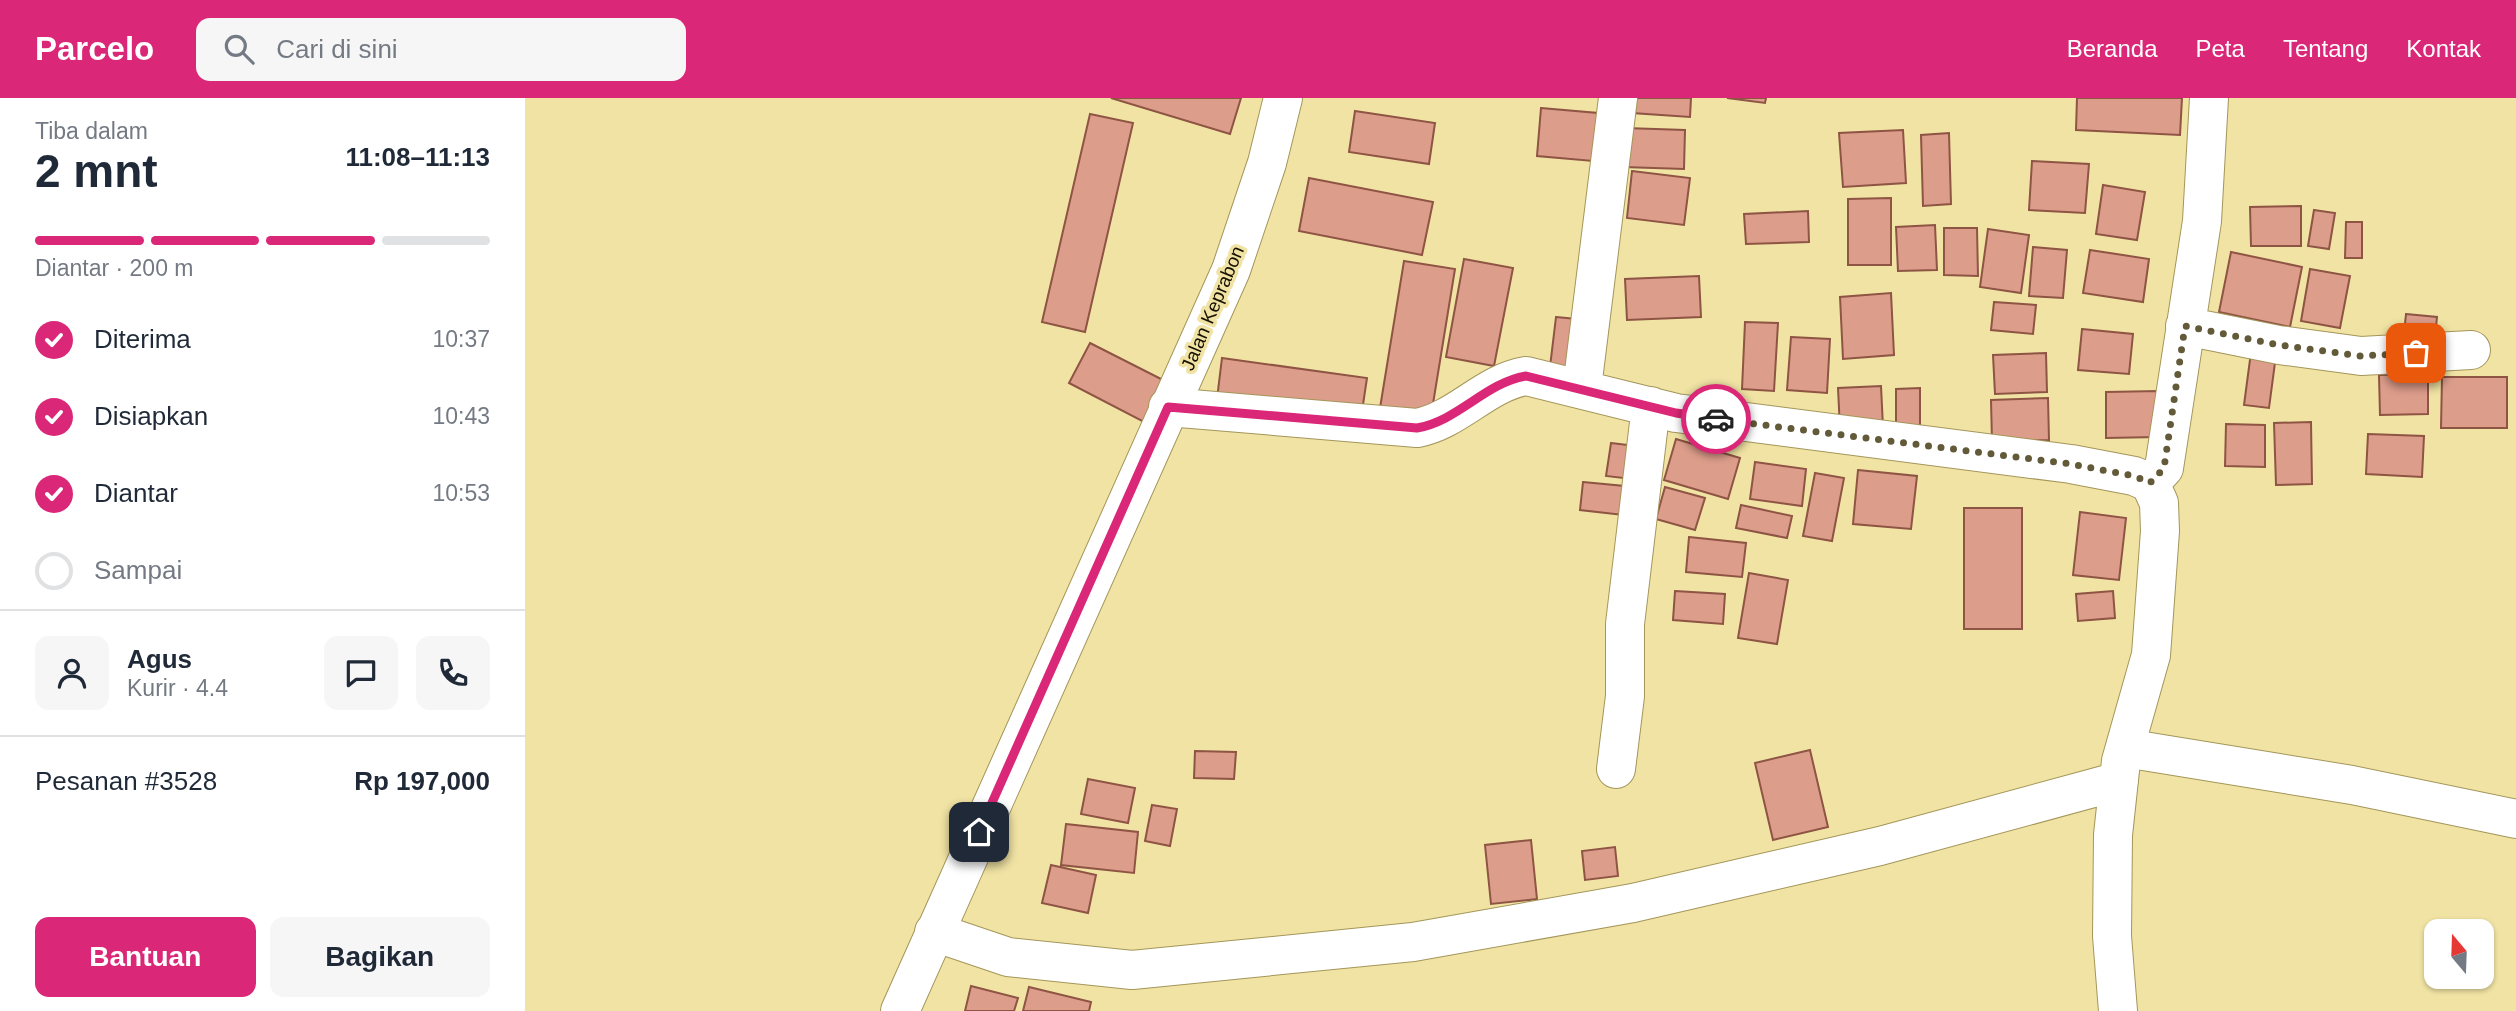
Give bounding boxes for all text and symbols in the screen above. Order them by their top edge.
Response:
search box [196,18,686,81]
text: Parcelo [35,30,154,67]
icon: search [220,30,258,68]
text: Cari di sini [276,34,398,64]
text: Beranda [2067,35,2158,62]
text: Peta [2196,35,2245,62]
text: Tentang [2283,35,2368,62]
text: Kontak [2406,35,2481,62]
text: Tiba dalam [35,118,148,144]
text: 11:08–11:13 [345,142,490,172]
text: 2 mnt [35,145,158,197]
street label: Jalan Keprabon [1177,243,1248,374]
text: Diantar · 200 m [35,255,194,281]
icon: check [35,321,73,359]
pin [2386,323,2446,383]
text: Diterima [94,324,191,354]
text: 10:37 [432,326,490,352]
icon: bag [2397,334,2435,372]
courier [1681,384,1751,454]
icon: check [35,398,73,436]
icon: car [1697,400,1735,438]
text: Disiapkan [94,401,208,431]
text: 10:43 [432,403,490,429]
icon: check [35,475,73,513]
text: Diantar [94,478,178,508]
text: 10:53 [432,480,490,506]
text: Sampai [94,555,182,585]
button: person [35,636,109,710]
button: chat [324,636,398,710]
button: phone [416,636,490,710]
text: Agus [127,644,192,674]
text: Kurir · 4.4 [127,675,228,701]
text: Pesanan #3528 [35,766,217,796]
text: Rp 197,000 [354,766,490,796]
pin [949,802,1009,862]
icon: home [960,813,998,851]
button: Bantuan [35,917,256,997]
button: Bagikan [270,917,490,997]
north arrow [2424,919,2494,989]
map controls [2424,919,2494,989]

